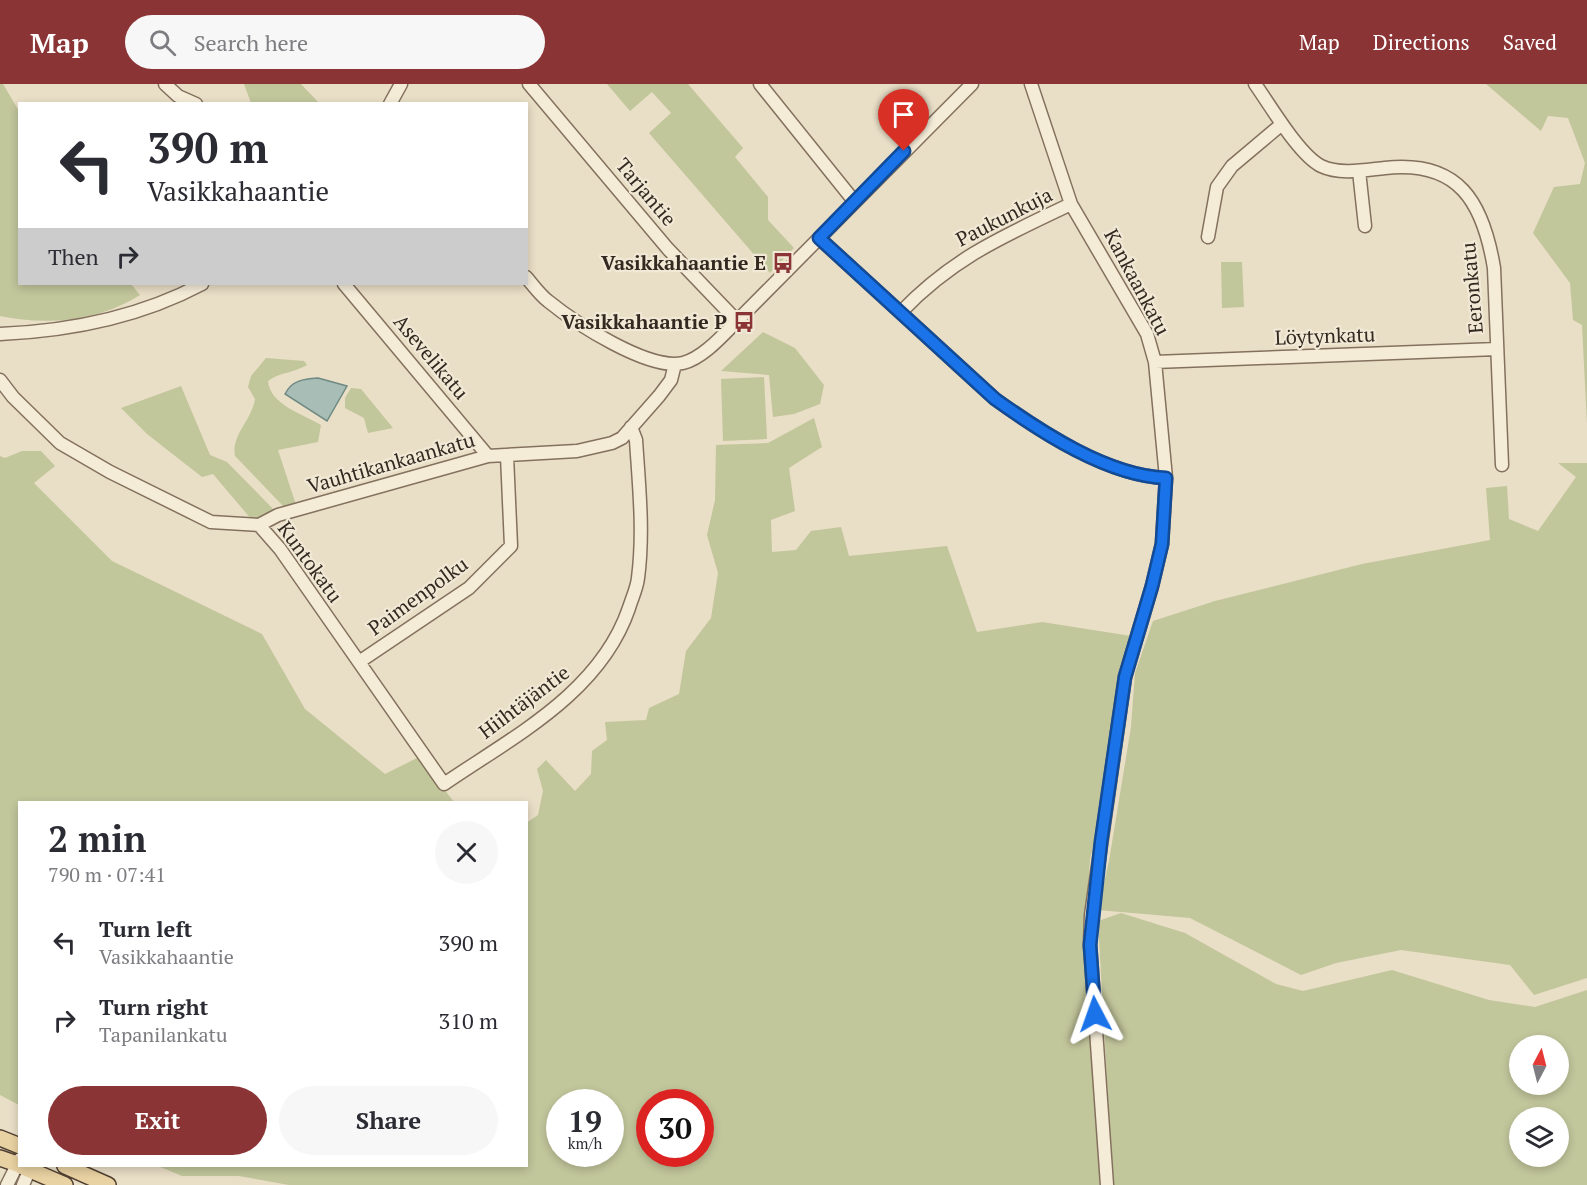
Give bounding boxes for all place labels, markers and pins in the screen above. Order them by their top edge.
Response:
pin [878,89,929,151]
place label: Vasikkahaantie E [601,249,766,276]
bus stop icon: Vasikkahaantie E [771,251,795,275]
place label: Vasikkahaantie P [561,308,727,335]
bus stop icon: Vasikkahaantie P [732,310,756,334]

